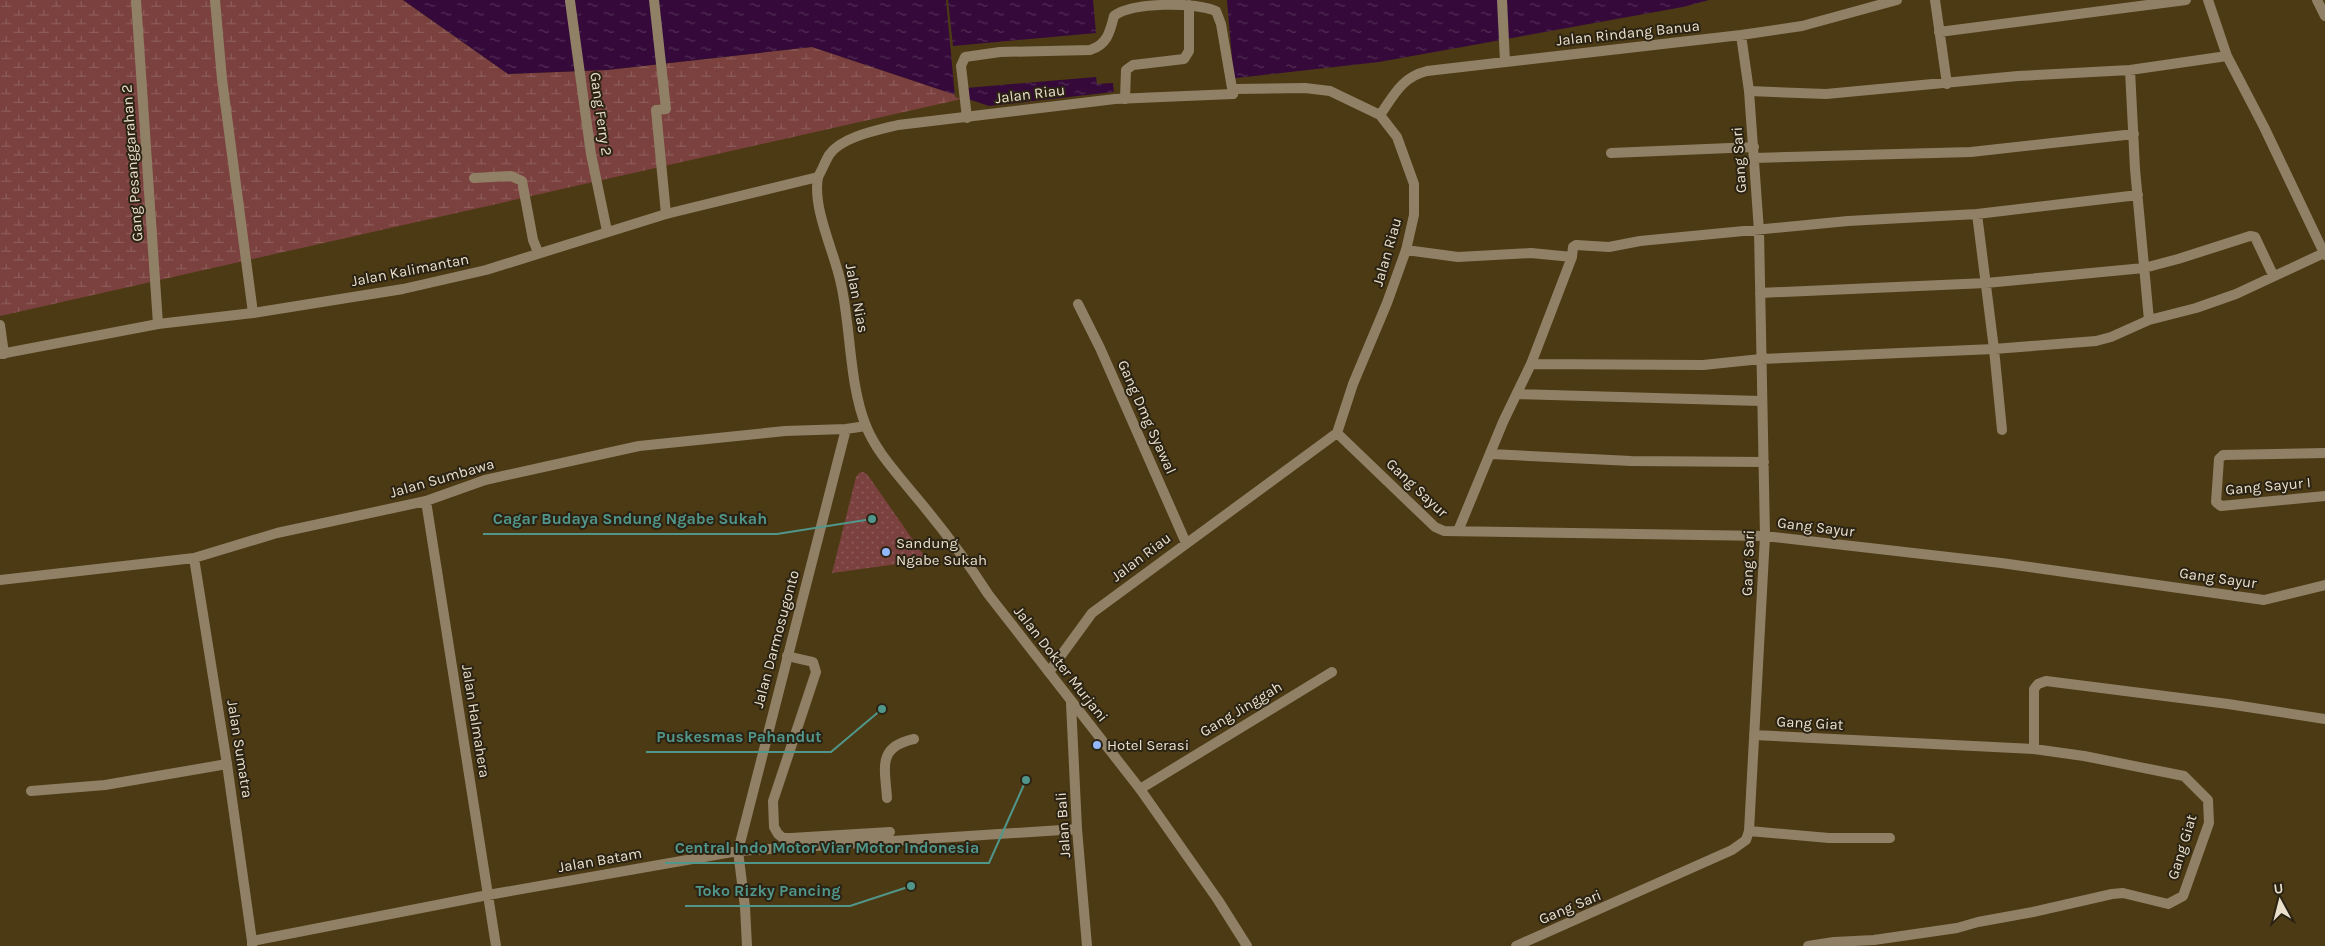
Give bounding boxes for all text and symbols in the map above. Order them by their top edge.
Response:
street label: Jalan Rindang Banua [1555,17,1701,49]
street label: Gang Ferry 2 [586,71,616,157]
street label: Jalan Riau [994,81,1066,107]
street label: Gang Pesanggarahan 2 [118,84,146,242]
street label: Gang Sari [1728,126,1750,194]
street label: Jalan Riau [1369,216,1405,288]
street label: Jalan Kalimantan [350,250,470,290]
street label: Jalan Nias [841,262,873,334]
street label: Gang Dmg Syawal [1114,357,1180,477]
street label: Jalan Sumbawa [388,454,496,502]
street label: Gang Sayur [1382,455,1452,522]
street label: Gang Sayur I [2225,473,2311,499]
callout: Cagar Budaya Sndung Ngabe Sukah [483,503,777,534]
text: Cagar Budaya Sndung Ngabe Sukah [493,509,767,528]
street label: Gang Sayur [1776,513,1856,541]
street label: Jalan Riau [1107,529,1175,585]
street label: Gang Sari [1738,530,1758,596]
place label: Sandung Ngabe Sukah [896,534,987,569]
marker: Sandung Ngabe Sukah [880,546,892,558]
street label: Gang Sayur [2178,564,2258,592]
street label: Jalan Darmosugonto [749,568,803,710]
street label: Jalan Dokter Murjani [1010,603,1112,725]
street label: Jalan Halmahera [458,663,494,779]
street label: Gang Jinggah [1197,677,1285,741]
street label: Jalan Sumatra [223,699,257,799]
street label: Gang Giat [1776,712,1844,734]
callout: Puskesmas Pahandut [646,721,831,752]
text: Puskesmas Pahandut [656,727,822,746]
place label: Hotel Serasi [1107,736,1189,754]
marker: Hotel Serasi [1091,739,1103,751]
street label: Jalan Bali [1052,792,1074,858]
street label: Gang Giat [2164,812,2201,882]
callout: Central Indo Motor Viar Motor Indonesia [665,832,989,863]
text: Central Indo Motor Viar Motor Indonesia [675,838,979,857]
street label: Jalan Batam [557,844,643,876]
callout: Toko Rizky Pancing [685,875,850,906]
north arrow [2255,876,2305,926]
text: U [2273,880,2284,898]
text: Toko Rizky Pancing [695,881,841,900]
street label: Gang Sari [1536,886,1604,928]

